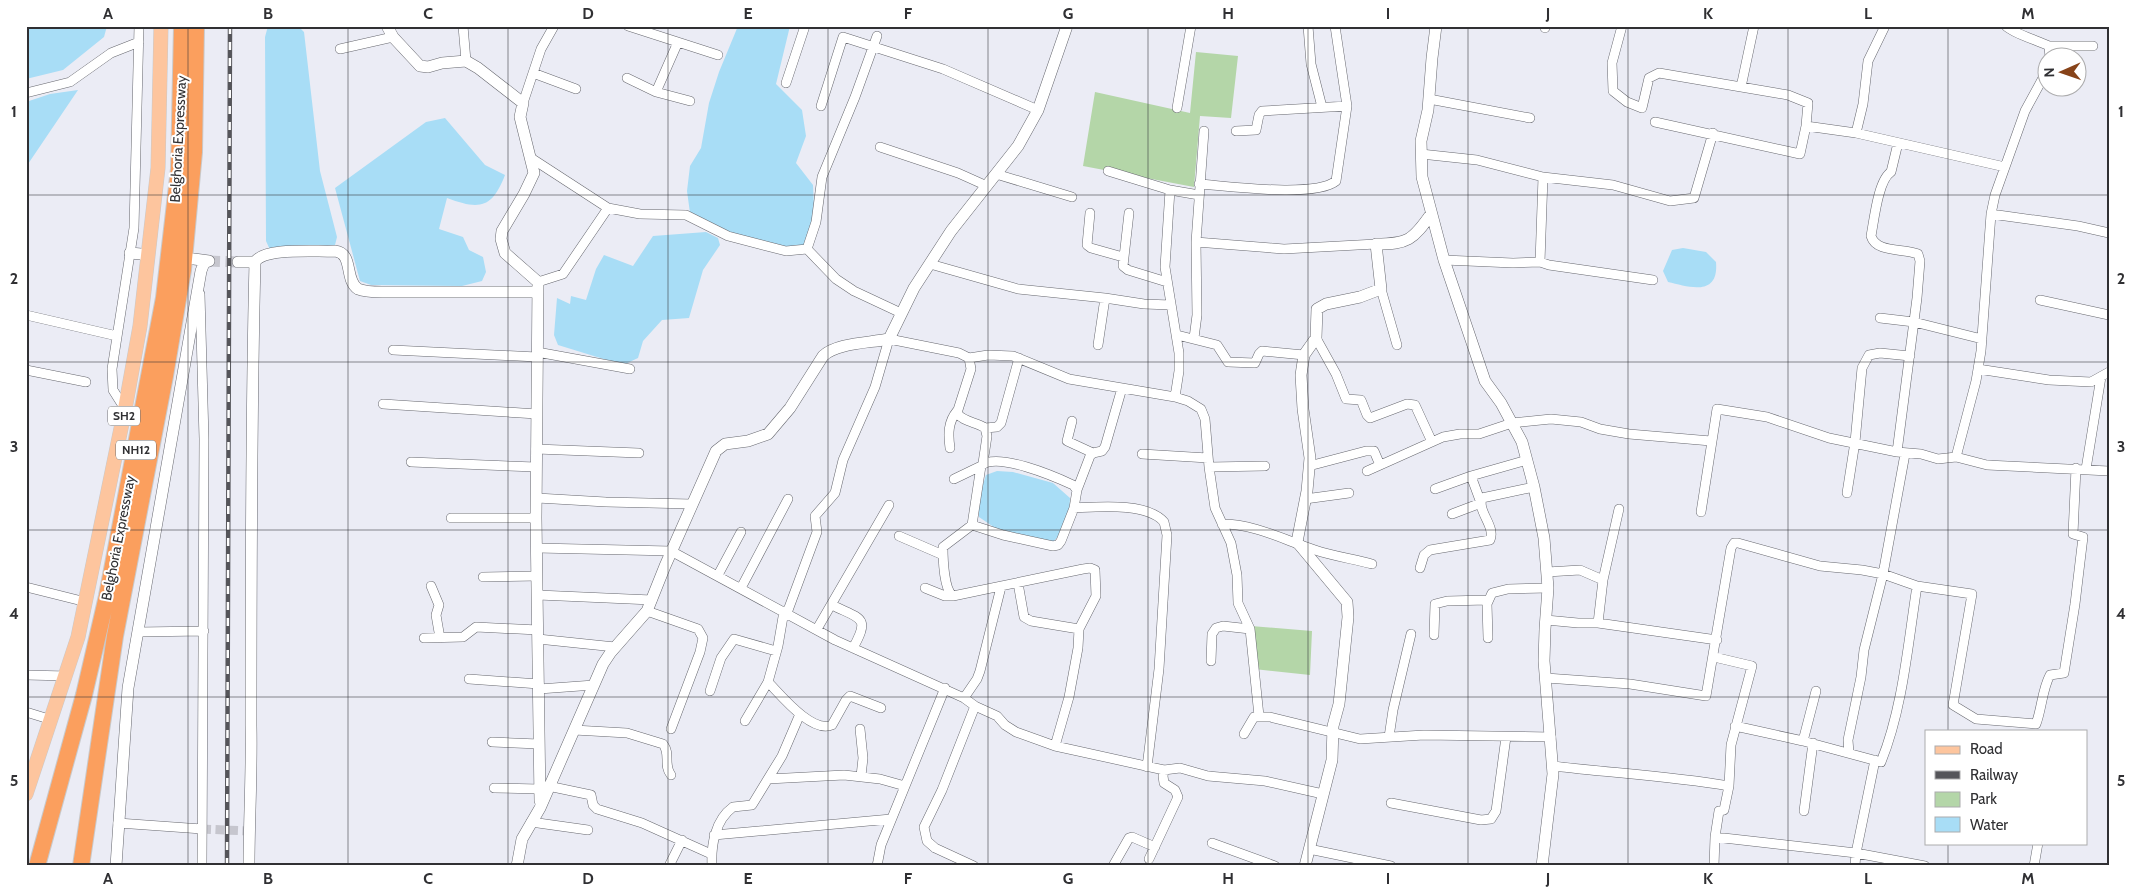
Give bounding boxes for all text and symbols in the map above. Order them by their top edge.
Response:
text: A [103,4,113,23]
text: B [263,4,273,23]
text: C [423,4,433,23]
text: D [582,4,594,23]
text: E [743,4,753,23]
text: F [904,4,913,23]
text: G [1063,4,1073,23]
text: H [1222,4,1234,23]
text: I [1386,4,1390,23]
text: J [1545,4,1550,23]
text: K [1703,4,1713,23]
text: L [1864,4,1872,23]
text: M [2021,4,2035,23]
north arrow [2038,48,2088,98]
text: N [2040,67,2058,78]
street label: Belghoria Expressway [166,75,190,203]
text: 1 [11,102,17,121]
text: 1 [2118,102,2124,121]
text: 2 [10,269,18,288]
text: 2 [2117,269,2125,288]
road number: SH2 [108,406,140,426]
text: 3 [10,437,18,456]
text: 3 [2117,437,2125,456]
road number: NH12 [116,440,156,460]
street label: Belghoria Expressway [97,474,139,602]
text: 4 [9,604,19,623]
text: 4 [2116,604,2126,623]
legend [1925,730,2088,844]
text: Road [1970,740,2003,758]
text: Railway [1970,766,2019,784]
text: 5 [10,771,18,790]
text: 5 [2117,771,2125,790]
text: Park [1970,790,1997,808]
text: Water [1970,816,2008,834]
text: A [103,869,113,888]
text: B [263,869,273,888]
text: C [423,869,433,888]
text: D [582,869,594,888]
text: E [743,869,753,888]
text: F [904,869,913,888]
text: G [1063,869,1073,888]
text: H [1222,869,1234,888]
text: I [1386,869,1390,888]
text: J [1545,869,1550,888]
text: K [1703,869,1713,888]
text: L [1864,869,1872,888]
text: M [2021,869,2035,888]

